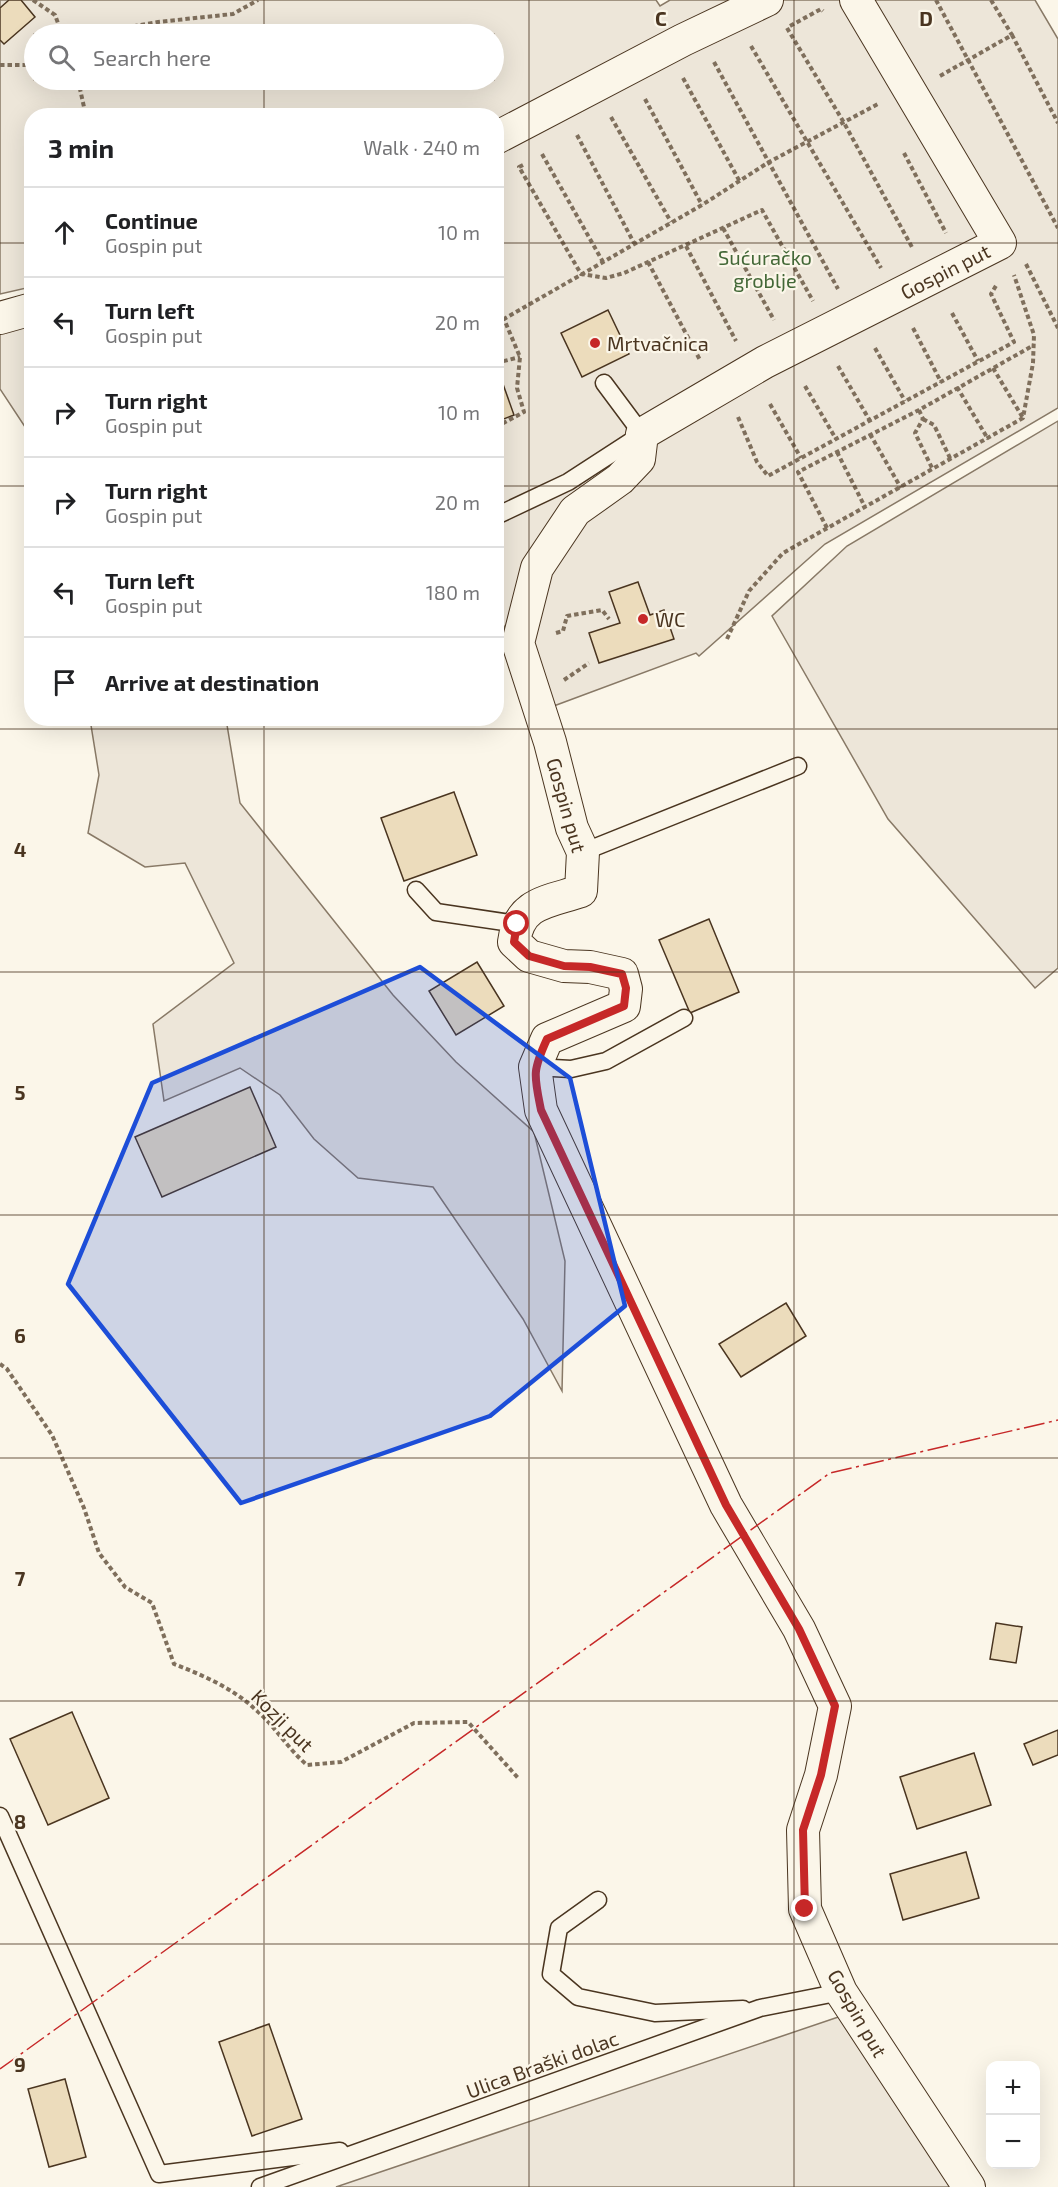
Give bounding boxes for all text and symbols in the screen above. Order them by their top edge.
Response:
text: C [655,6,667,30]
text: D [919,6,933,30]
search box [24,24,504,90]
icon: search [45,41,78,74]
text: Search here [93,44,211,70]
text: 3 min [48,132,114,163]
text: Walk · 240 m [363,135,480,159]
text: Continue [105,207,198,233]
icon: ahead [48,216,81,249]
text: 10 m [438,220,480,244]
text: Gospin put [105,233,202,257]
street label: Gospin put [896,238,994,304]
park label: Sućuračko groblje [718,245,812,292]
text: Turn left [105,297,194,323]
icon: left [48,306,81,339]
text: 20 m [435,310,480,334]
text: Gospin put [105,323,202,347]
place label: Mrtvačnica [607,331,709,355]
marker: Mrtvačnica [588,336,602,350]
text: Turn right [105,387,207,413]
icon: right [48,396,81,429]
text: 10 m [438,400,480,424]
text: Gospin put [105,413,202,437]
text: Turn right [105,477,207,503]
icon: right [48,486,81,519]
text: 20 m [435,490,480,514]
text: Gospin put [105,503,202,527]
text: Turn left [105,567,194,593]
icon: left [48,576,81,609]
text: 180 m [426,580,480,604]
text: Gospin put [105,593,202,617]
place label: WC [655,607,685,631]
marker: WC [636,612,650,626]
icon: arrive [48,666,81,699]
text: Arrive at destination [105,669,319,695]
street label: Gospin put [542,755,592,855]
text: 4 [14,837,27,861]
route start [503,910,529,936]
text: 5 [14,1080,26,1104]
text: 6 [14,1323,26,1347]
text: 7 [15,1566,26,1590]
street label: Kozji put [247,1684,319,1756]
text: 8 [14,1809,26,1833]
route end [791,1895,817,1921]
street label: Gospin put [823,1965,893,2061]
street label: Ulica Braški dolac [463,2025,622,2103]
text: 9 [14,2052,26,2076]
map controls [986,2061,1040,2169]
button: + [986,2061,1040,2115]
button: − [986,2115,1040,2169]

